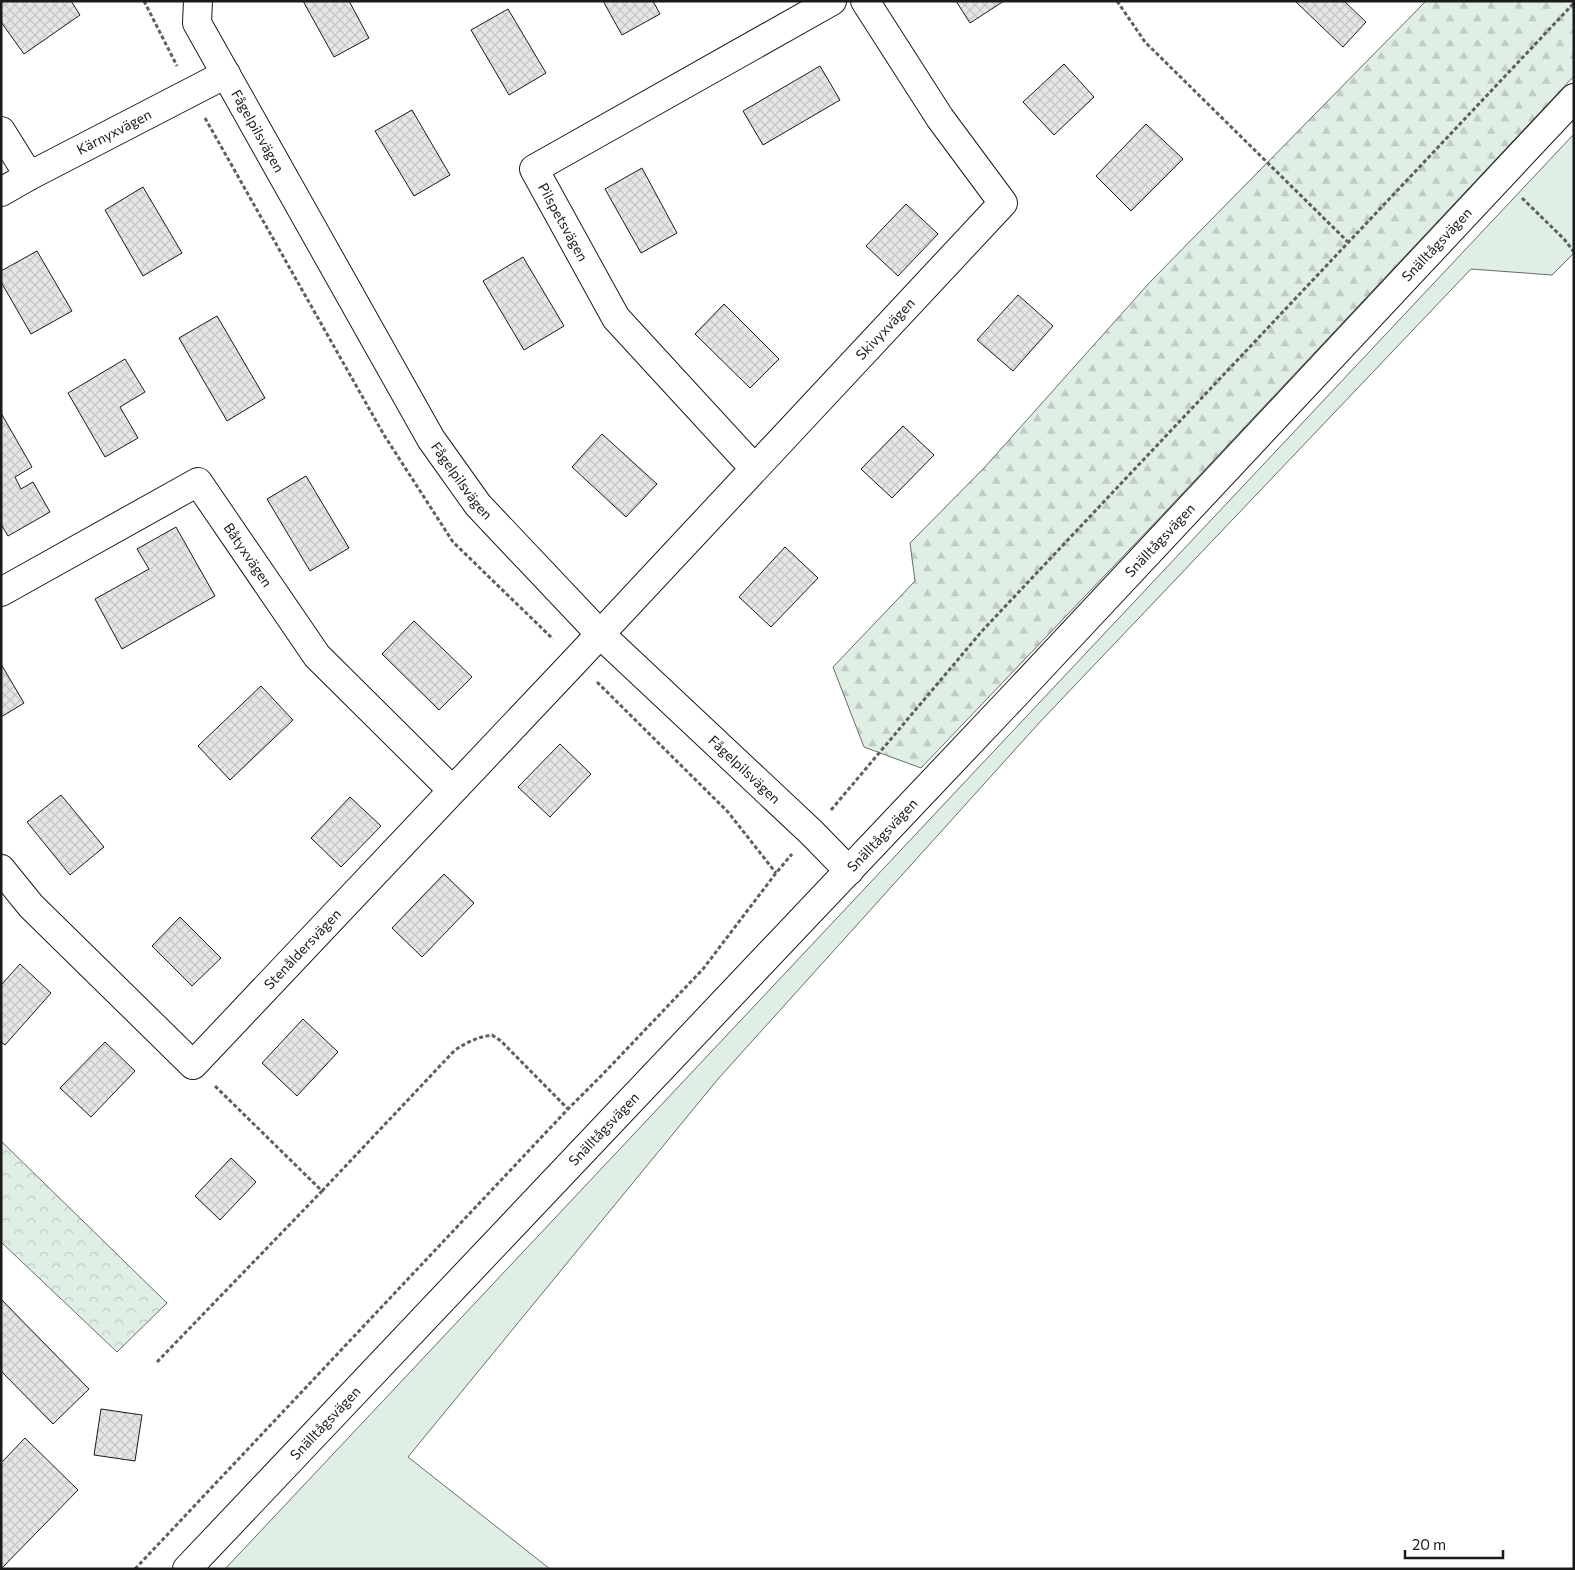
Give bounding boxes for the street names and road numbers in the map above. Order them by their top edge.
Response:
street label: Fågelpilsvägen [228,86,288,175]
street label: Kärnyxvägen [73,105,154,158]
street label: Pilspetsvägen [535,180,592,264]
street label: Snälltågsvägen [1398,204,1475,285]
street label: Skivyxvägen [852,294,918,363]
street label: Fågelpilsvägen [428,438,496,523]
street label: Snälltågsvägen [1121,499,1198,580]
street label: Båtyxvägen [220,519,276,590]
street label: Fågelpilsvägen [705,731,784,807]
street label: Snälltågsvägen [843,794,921,875]
street label: Stenåldersvägen [260,905,344,993]
street label: Snälltågsvägen [565,1089,642,1169]
street label: Snälltågsvägen [286,1383,364,1463]

